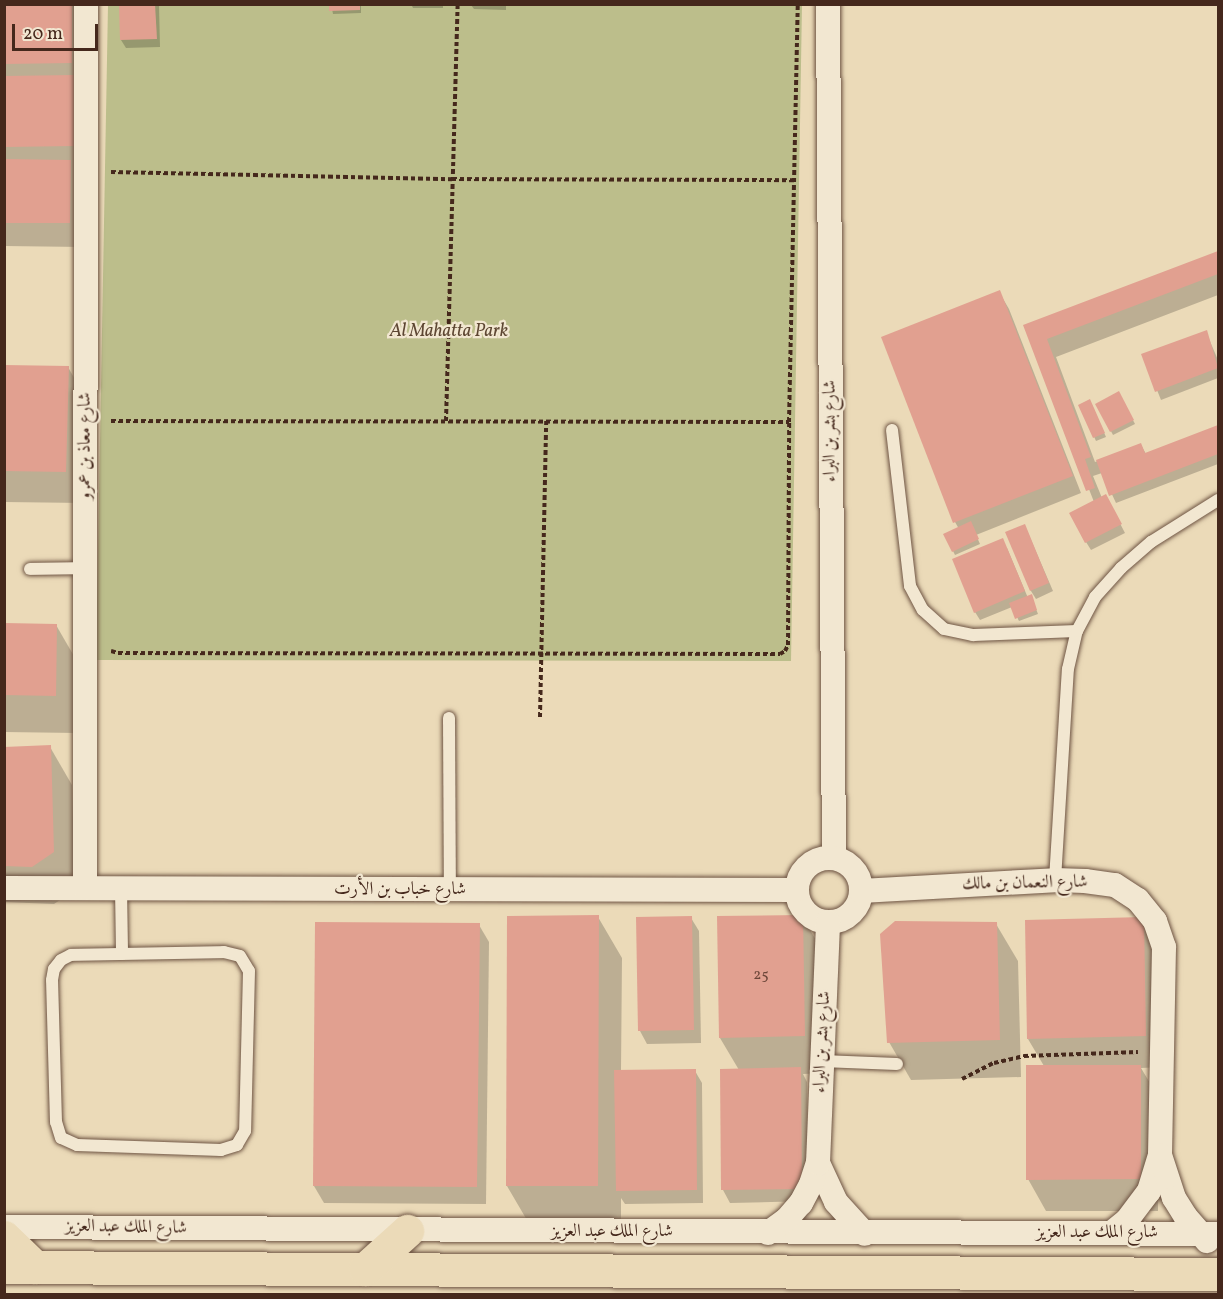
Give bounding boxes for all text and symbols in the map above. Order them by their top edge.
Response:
scale bar [15,12,100,50]
text: 20 m [23,22,63,47]
park label: Al Mahatta Park [390,321,508,343]
street label: شارع بشر بن البراء [820,380,842,482]
street label: شارع معاذ بن عمرو [75,392,97,500]
street label: شارع النعمان بن مالك [962,872,1088,896]
street label: شارع خباب بن الأرت [334,879,466,901]
house number: 25 [753,967,769,985]
street label: شارع بشر بن البراء [810,990,836,1094]
street label: شارع الملك عبد العزيز [65,1216,187,1240]
street label: شارع الملك عبد العزيز [551,1221,673,1243]
street label: شارع الملك عبد العزيز [1036,1222,1158,1244]

